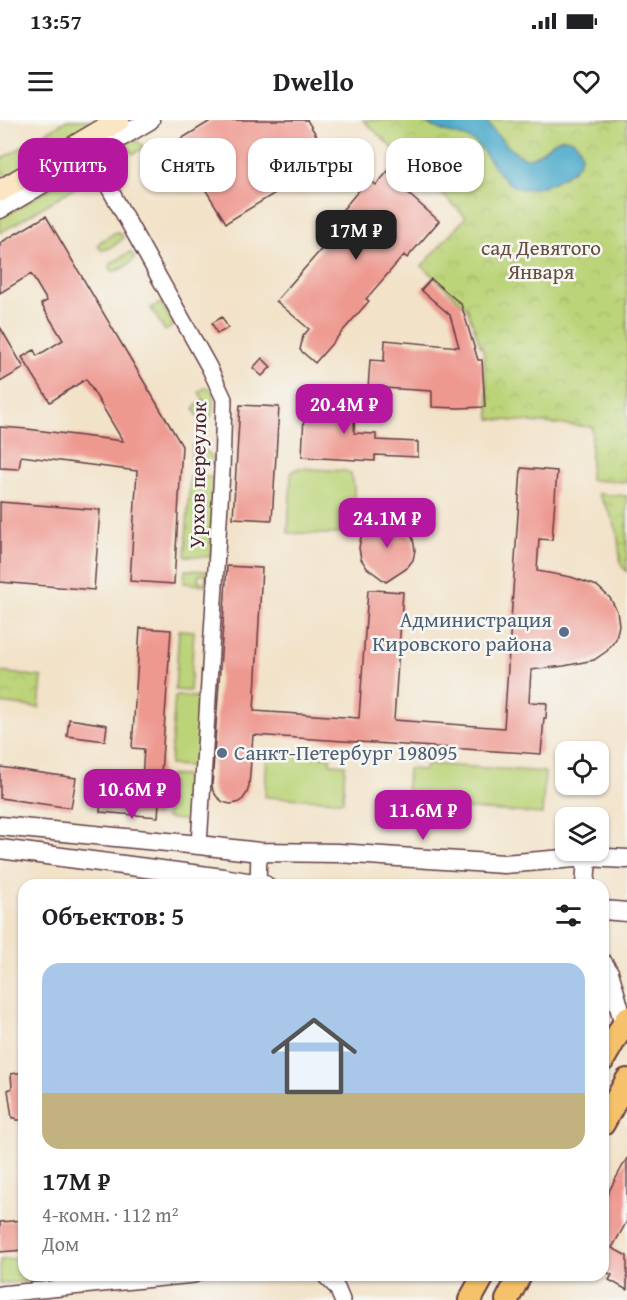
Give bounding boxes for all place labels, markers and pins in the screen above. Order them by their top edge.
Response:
pin: 17M ₽ [314,210,398,261]
pin: 20.4M ₽ [289,384,399,435]
pin: 24.1M ₽ [332,498,442,549]
place label: Администрация Кировского района [372,604,552,659]
marker: Администрация Кировского района [557,625,571,639]
place label: Санкт-Петербург 198095 [234,737,458,768]
marker: Санкт-Петербург 198095 [215,746,229,760]
pin: 10.6M ₽ [77,769,187,820]
pin: 11.6M ₽ [368,790,478,841]

